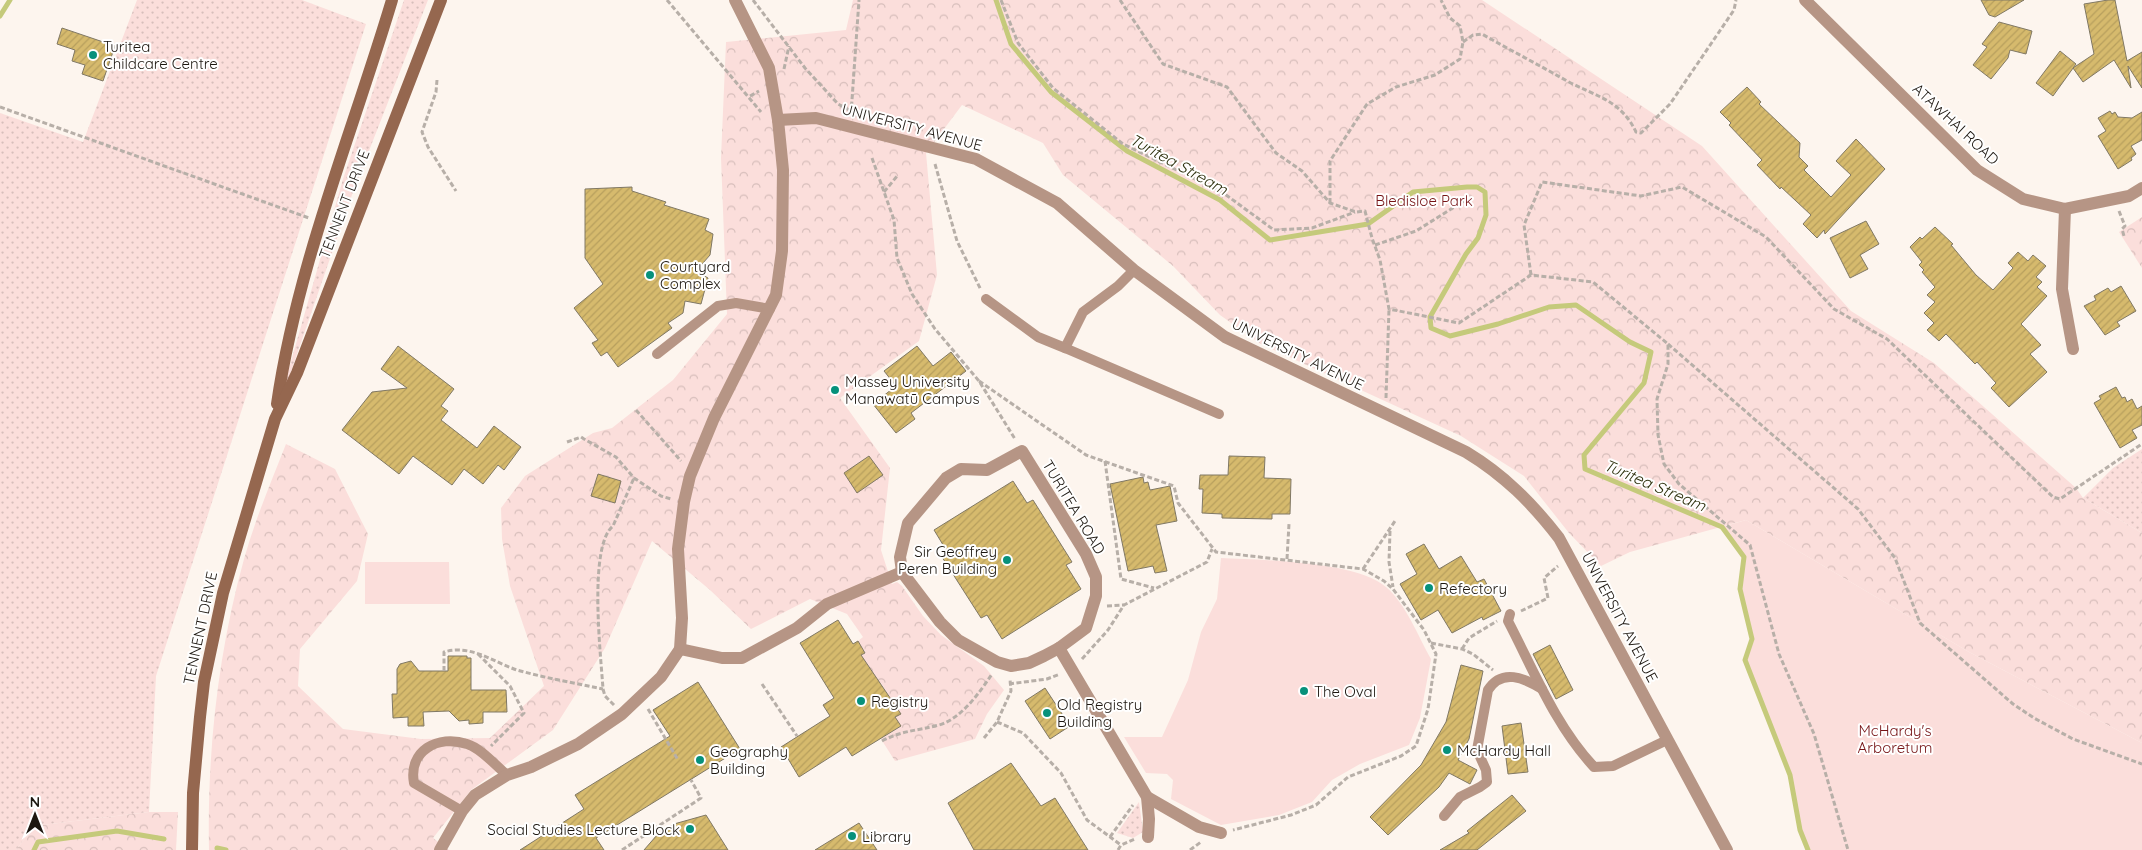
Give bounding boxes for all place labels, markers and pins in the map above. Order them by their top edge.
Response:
place label: Turitea Childcare Centre [103,37,218,73]
marker: Turitea Childcare Centre [87,49,99,61]
place label: Courtyard Complex [660,257,730,293]
marker: Courtyard Complex [644,269,656,281]
place label: Massey University Manawatū Campus [845,372,980,408]
marker: Massey University Manawatū Campus [829,384,841,396]
place label: Sir Geoffrey Peren Building [898,542,997,578]
marker: Sir Geoffrey Peren Building [1001,554,1013,566]
place label: Refectory [1439,579,1507,598]
marker: Refectory [1423,582,1435,594]
place label: The Oval [1314,682,1376,701]
marker: The Oval [1298,685,1310,697]
place label: Registry [871,692,928,711]
marker: Registry [855,695,867,707]
place label: Old Registry Building [1057,695,1142,731]
marker: Old Registry Building [1041,707,1053,719]
place label: McHardy Hall [1457,741,1551,760]
place label: Geography Building [710,742,788,778]
marker: McHardy Hall [1441,744,1453,756]
marker: Geography Building [694,754,706,766]
place label: Social Studies Lecture Block [487,820,680,839]
marker: Social Studies Lecture Block [684,823,696,835]
place label: Library [862,827,911,846]
marker: Library [846,830,858,842]

